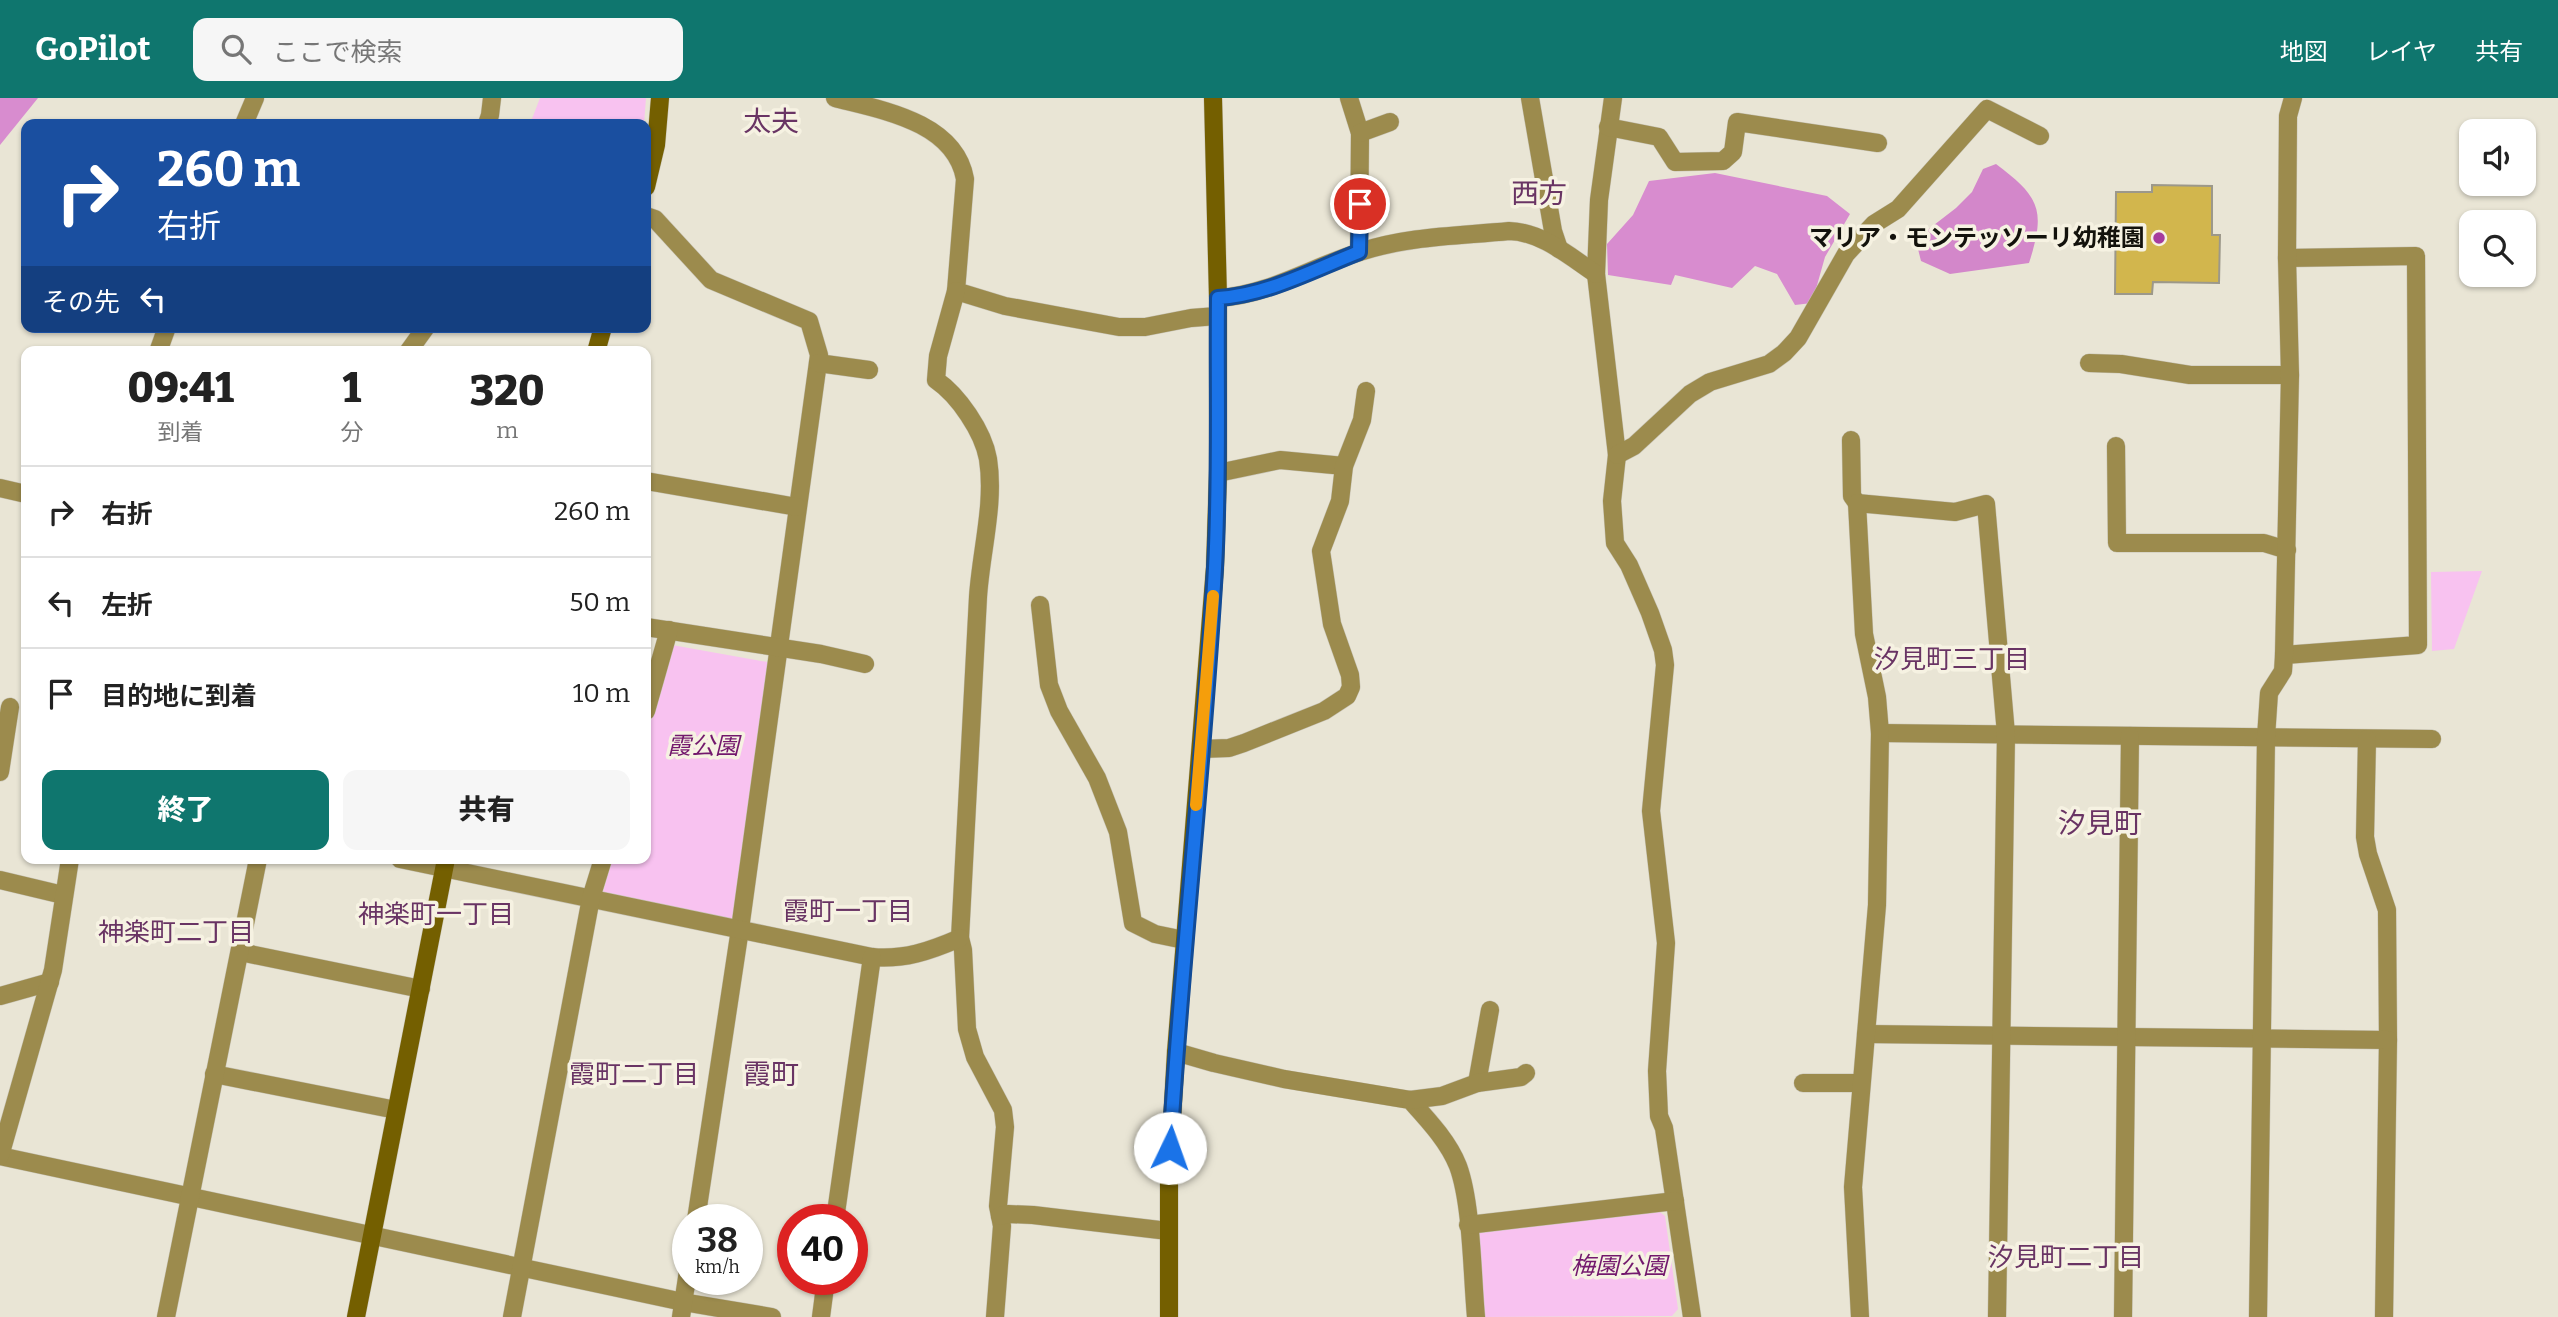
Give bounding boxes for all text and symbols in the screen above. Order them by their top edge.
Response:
search box [193,18,683,81]
text: GoPilot [35,29,151,69]
icon: search [217,30,255,68]
text: ここで検索 [273,37,403,68]
text: 地図 [2280,38,2328,66]
text: レイヤ [2366,38,2437,66]
text: 共有 [2475,38,2523,66]
district label: 太夫 [743,105,799,138]
map controls [2459,119,2536,287]
button: sound [2459,119,2536,196]
text: 260 m [157,140,300,199]
icon: right [42,147,133,238]
pin [1330,174,1390,234]
district label: 西方 [1511,177,1567,210]
icon: arrive [1341,185,1379,223]
text: 右折 [157,207,221,245]
button: search [2459,210,2536,287]
place label: マリア・モンテッソーリ幼稚園 [1809,224,2145,252]
marker: マリア・モンテッソーリ幼稚園 [2151,230,2167,246]
icon: left [134,280,172,318]
text: その先 [42,287,120,318]
text: 09:41 [127,363,234,413]
text: 1 [342,363,361,413]
text: 320 [470,366,545,416]
text: m [496,416,518,444]
text: 到着 [158,418,204,446]
text: 分 [340,418,363,446]
icon: right [42,493,80,531]
text: 260 m [554,496,630,527]
text: 右折 [101,499,153,530]
icon: left [42,584,80,622]
text: 50 m [569,587,630,618]
text: 左折 [101,590,153,621]
district label: 汐見町三丁目 [1874,644,2030,675]
icon: arrive [42,675,80,713]
text: 10 m [573,678,630,709]
text: 目的地に到着 [101,681,257,712]
park label: 霞公園 [667,732,742,760]
button: 終了 [42,770,329,850]
button: 共有 [343,770,630,850]
district label: 汐見町 [2058,807,2142,840]
district label: 霞町一丁目 [783,896,913,927]
district label: 神楽町一丁目 [358,899,514,930]
district label: 神楽町二丁目 [98,917,254,948]
district label: 霞町 [743,1058,799,1091]
district label: 霞町二丁目 [569,1059,699,1090]
position arrow [1133,1111,1207,1185]
speed limit sign: 40 [777,1204,868,1295]
text: 38 [697,1219,738,1261]
district label: 汐見町二丁目 [1988,1242,2144,1273]
park label: 梅園公園 [1571,1252,1670,1280]
text: km/h [695,1256,740,1278]

